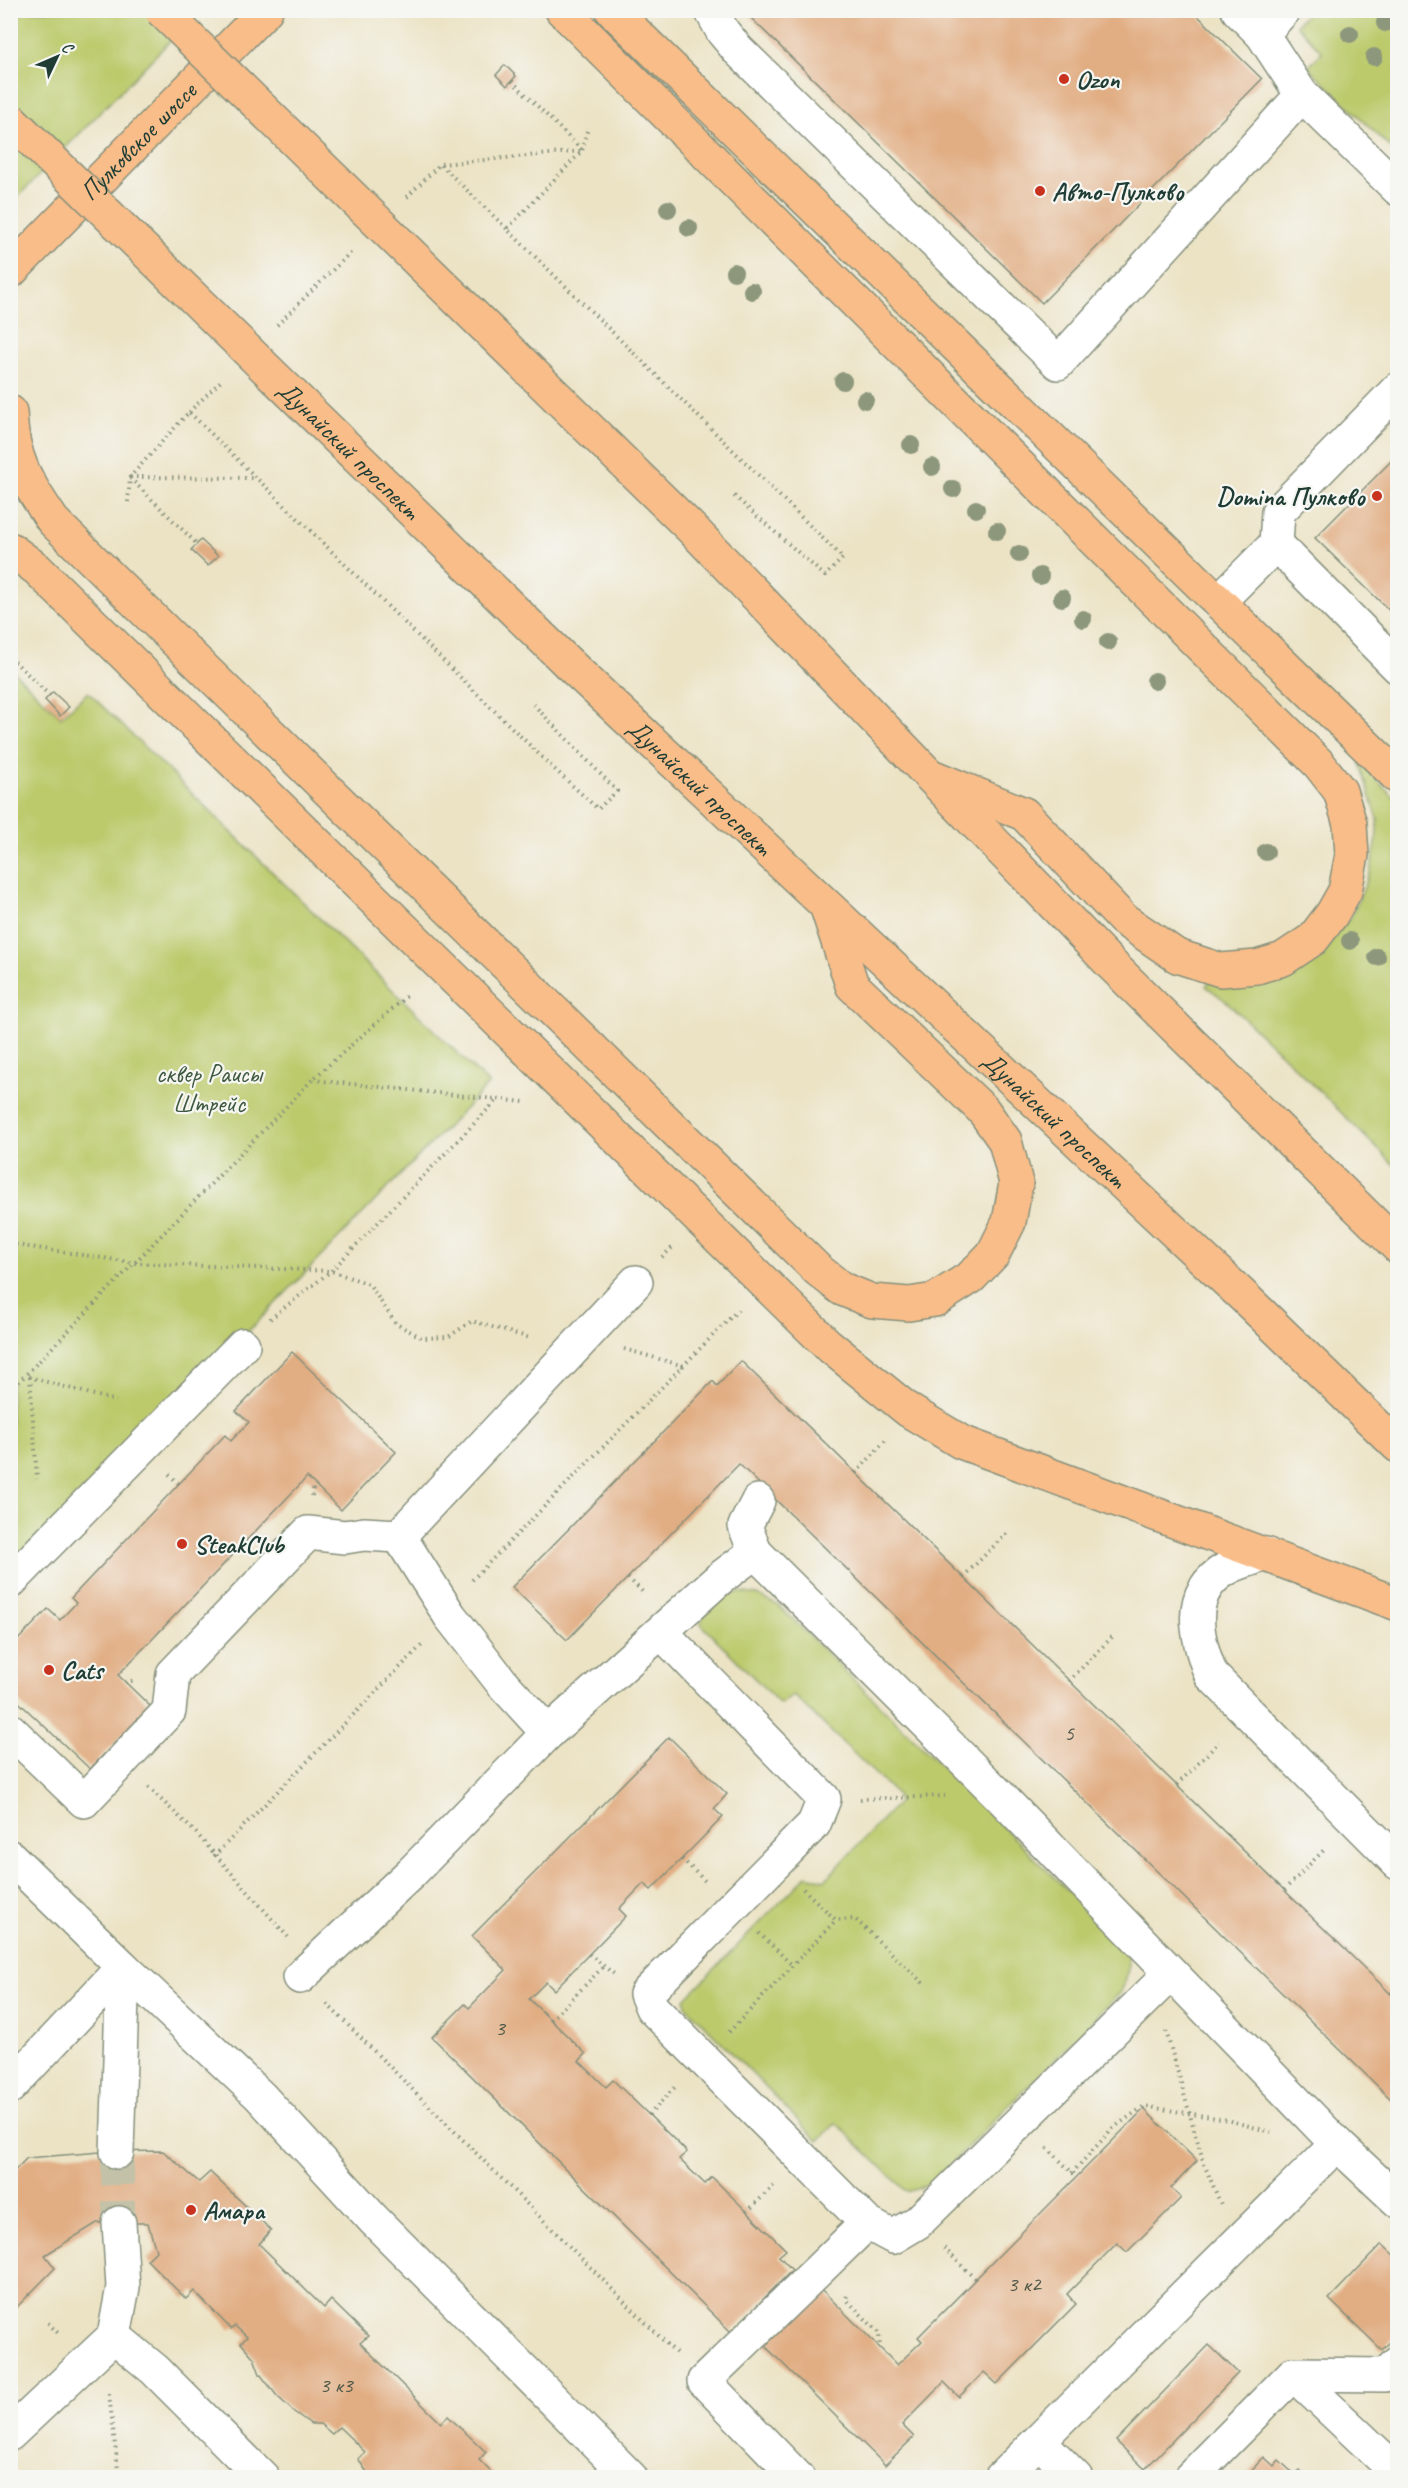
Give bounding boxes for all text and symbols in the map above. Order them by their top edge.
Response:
north arrow [27,27,87,87]
text: С [57,38,78,59]
place label: Ozon [1076,63,1121,96]
marker: Ozon [1057,72,1071,86]
street label: Пулковское шоссе [73,74,204,207]
place label: Авто-Пулково [1052,175,1185,208]
marker: Авто-Пулково [1033,184,1047,198]
street label: Дунайский проспект [271,373,429,528]
place label: Domina Пулково [1217,480,1367,513]
marker: Domina Пулково [1370,489,1384,503]
street label: Дунайский проспект [621,711,781,864]
street label: Дунайский проспект [975,1044,1135,1196]
park label: сквер Раисы Штрейс [156,1057,264,1120]
place label: SteakClub [194,1528,286,1561]
marker: SteakClub [175,1537,189,1551]
place label: Cats [61,1654,106,1687]
marker: Cats [42,1663,56,1677]
house number: 5 [1064,1719,1075,1747]
house number: 3 [495,2014,507,2042]
place label: Амара [203,2194,266,2227]
marker: Амара [184,2203,198,2217]
house number: 3 к2 [1007,2270,1043,2298]
house number: 3 к3 [319,2371,355,2399]

